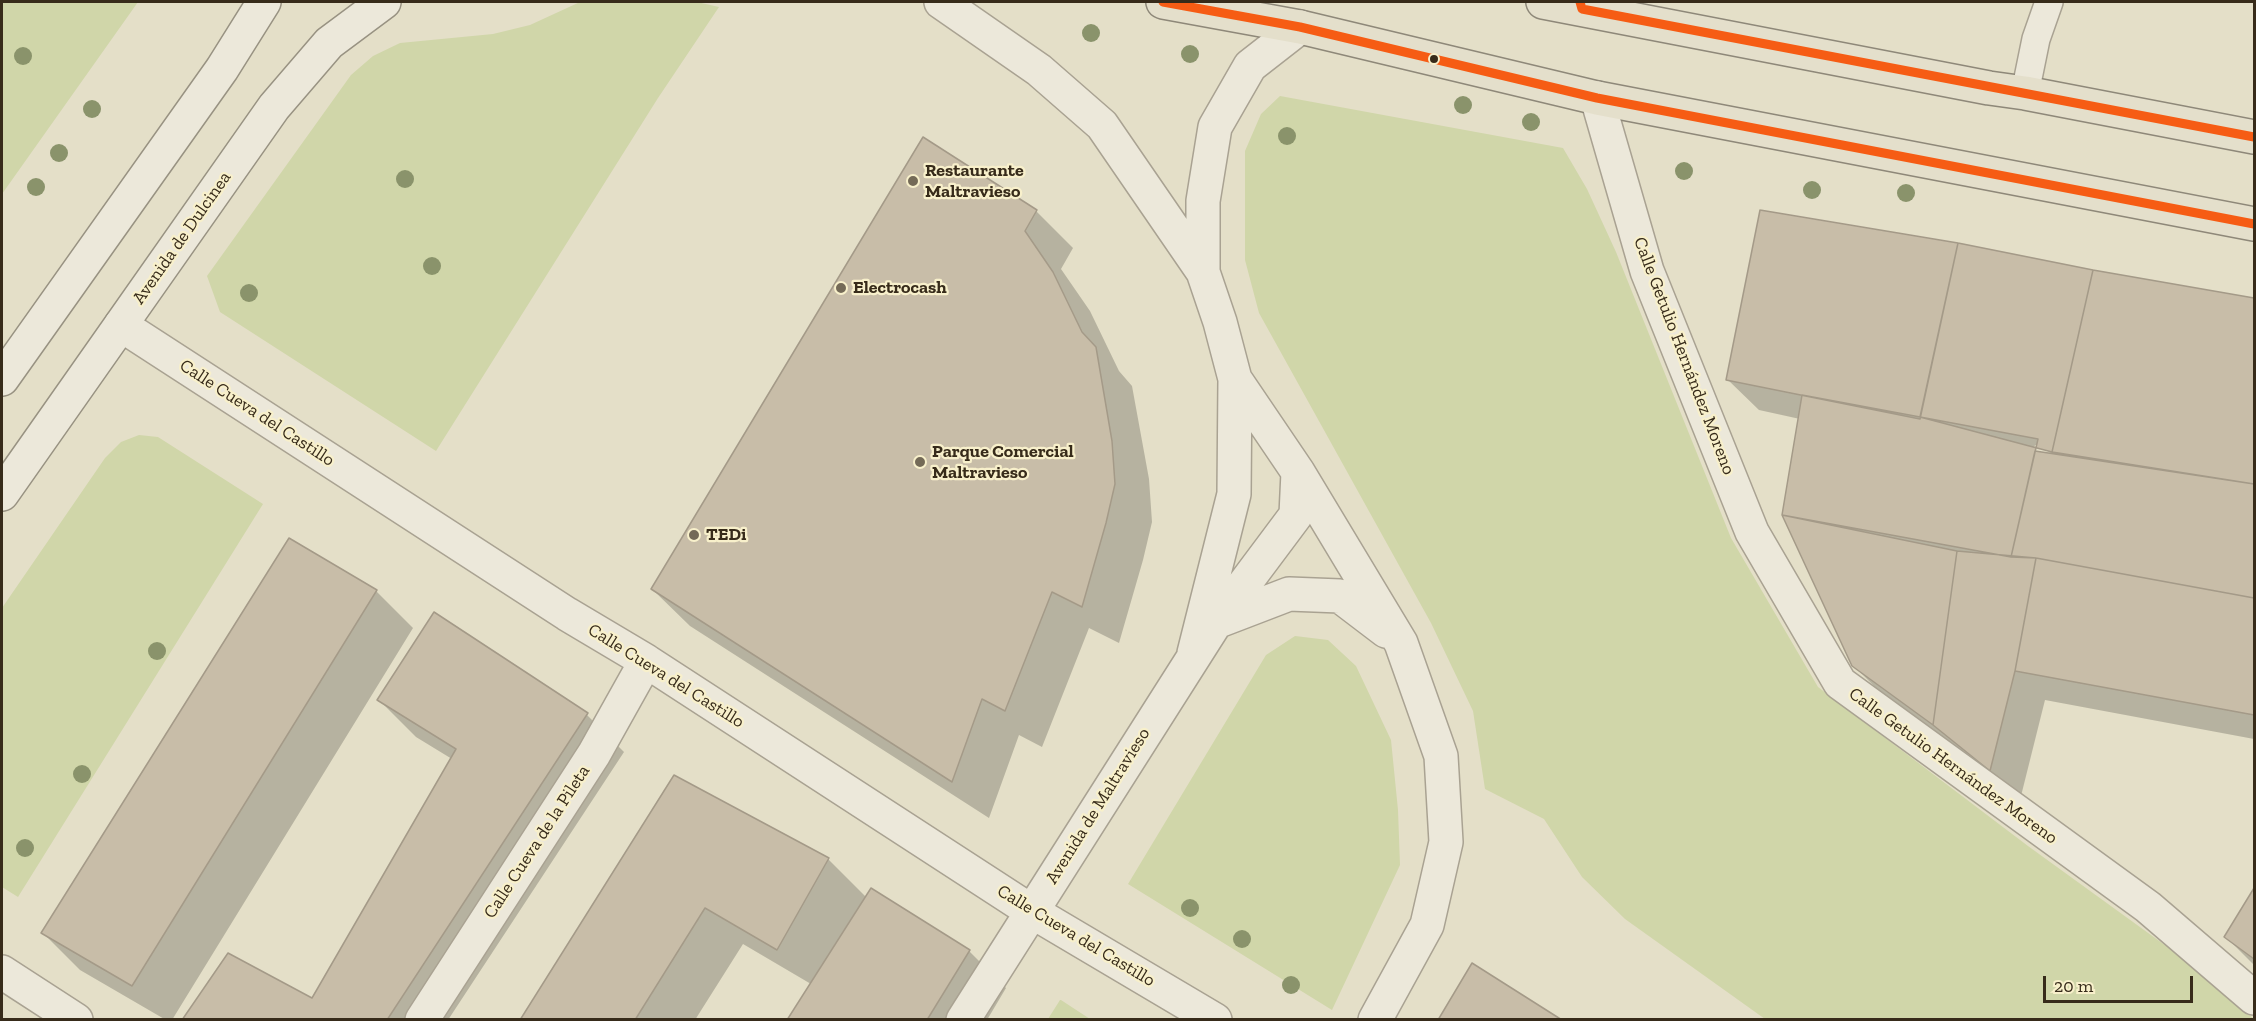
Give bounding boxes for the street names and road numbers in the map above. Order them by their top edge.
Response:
street label: Avenida de Dulcinea [128,168,236,308]
street label: Calle Getulio Hernández Moreno [1629,234,1739,478]
street label: Calle Cueva del Castillo [176,355,338,471]
street label: Calle Cueva del Castillo [584,619,748,733]
street label: Calle Getulio Hernández Moreno [1844,683,2062,849]
street label: Avenida de Maltravieso [1041,724,1155,888]
street label: Calle Cueva de la Pileta [479,761,595,923]
street label: Calle Cueva del Castillo [993,880,1159,992]

